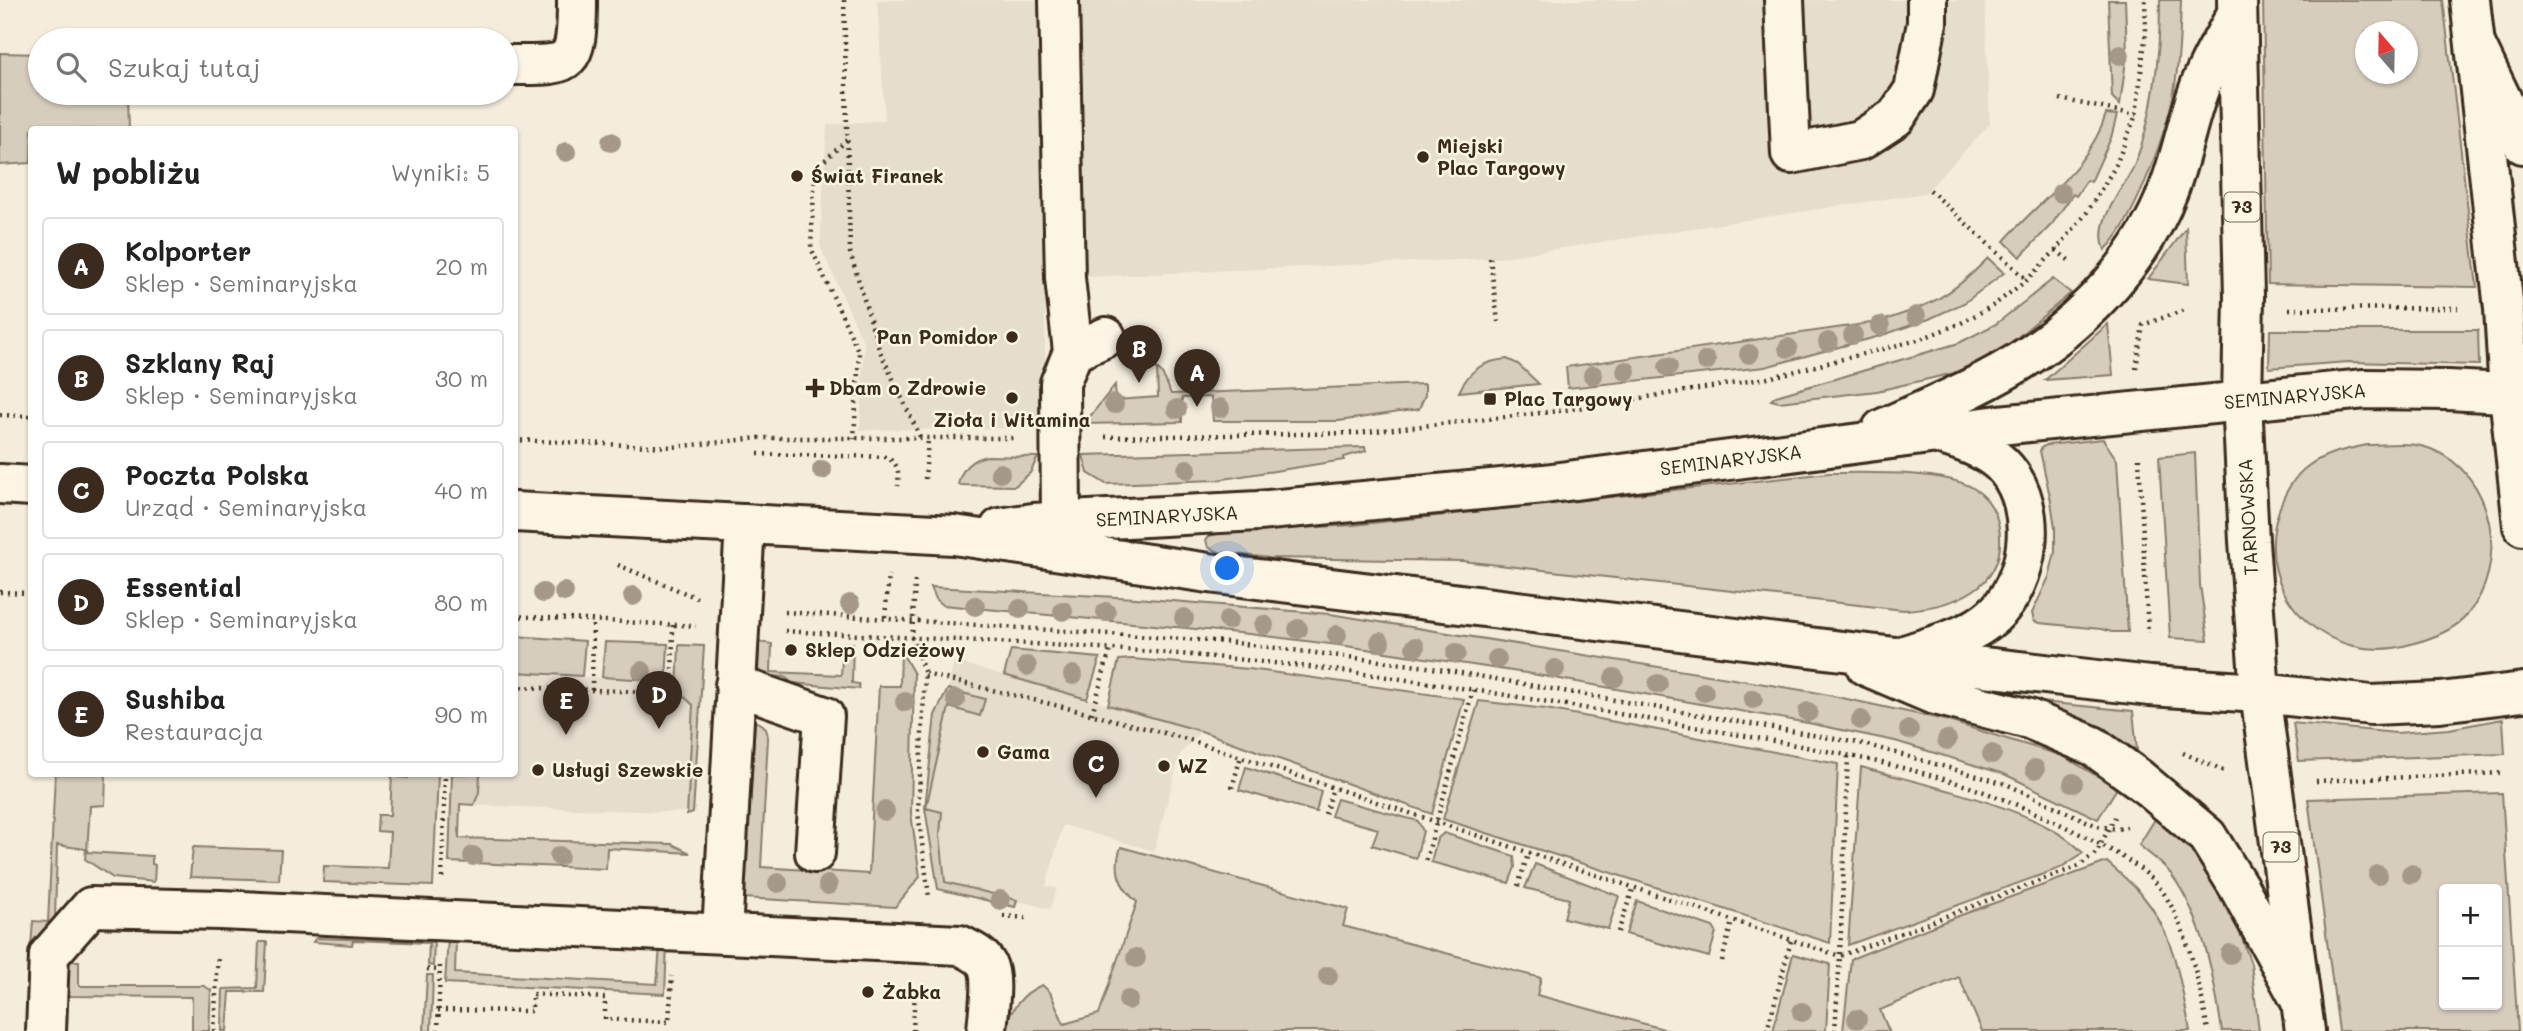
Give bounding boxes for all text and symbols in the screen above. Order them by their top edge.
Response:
north arrow [2355,21,2418,84]
search box [28,28,518,105]
icon: search [52,48,90,86]
text: Szukaj tutaj [108,50,260,84]
place label: Miejski Plac Targowy [1437,133,1566,180]
marker: Miejski Plac Targowy [1415,149,1431,165]
text: W pobliżu [56,152,201,192]
text: Wyniki: 5 [391,157,490,187]
place label: Świat Firanek [811,163,944,188]
marker: Świat Firanek [789,168,805,184]
road number: 73 [2224,192,2260,222]
text: Kolporter [125,234,251,268]
text: A [73,251,89,281]
text: 20 m [435,251,488,281]
text: Sklep · Seminaryjska [125,268,358,298]
place label: Pan Pomidor [876,324,998,349]
pin: B [1116,325,1162,383]
marker: Pan Pomidor [1004,329,1020,345]
text: Szklany Raj [125,346,275,380]
pin: A [1174,349,1220,407]
text: B [73,363,89,393]
text: 30 m [435,363,488,393]
place label: Dbam o Zdrowie [829,375,986,400]
street label: SEMINARYJSKA [2223,377,2367,414]
text: Sklep · Seminaryjska [125,380,358,410]
marker: Dbam o Zdrowie [807,380,823,396]
place label: Plac Targowy [1504,386,1633,411]
marker: Zioła i Witamina [1004,390,1020,406]
marker: Plac Targowy [1482,391,1498,407]
place label: Zioła i Witamina [934,407,1090,432]
street label: SEMINARYJSKA [1659,438,1803,481]
text: Poczta Polska [125,458,309,492]
street label: TARNOWSKA [2232,458,2263,576]
text: C [72,475,90,505]
text: 40 m [435,475,488,505]
text: Urząd · Seminaryjska [125,492,367,522]
street label: SEMINARYJSKA [1095,499,1239,532]
your location [1210,551,1244,585]
text: Essential [125,570,242,604]
text: D [73,587,89,617]
text: 80 m [434,587,488,617]
text: Sklep · Seminaryjska [125,604,358,634]
place label: Sklep Odzieżowy [805,637,966,662]
marker: Sklep Odzieżowy [783,642,799,658]
pin: D [636,671,682,729]
pin: E [543,677,589,735]
text: Sushiba [125,682,226,716]
text: E [74,699,88,729]
text: 90 m [435,699,488,729]
text: Restauracja [125,716,264,746]
place label: Gama [997,739,1050,764]
pin: C [1073,740,1119,798]
marker: Gama [975,744,991,760]
place label: WZ [1178,753,1208,778]
place label: Usługi Szewskie [552,757,703,782]
marker: WZ [1156,758,1172,774]
marker: Usługi Szewskie [530,762,546,778]
road number: 73 [2264,832,2298,862]
map controls [2439,884,2502,1010]
button: + [2439,884,2502,947]
button: − [2439,947,2502,1010]
place label: Żabka [882,979,941,1004]
marker: Żabka [860,984,876,1000]

